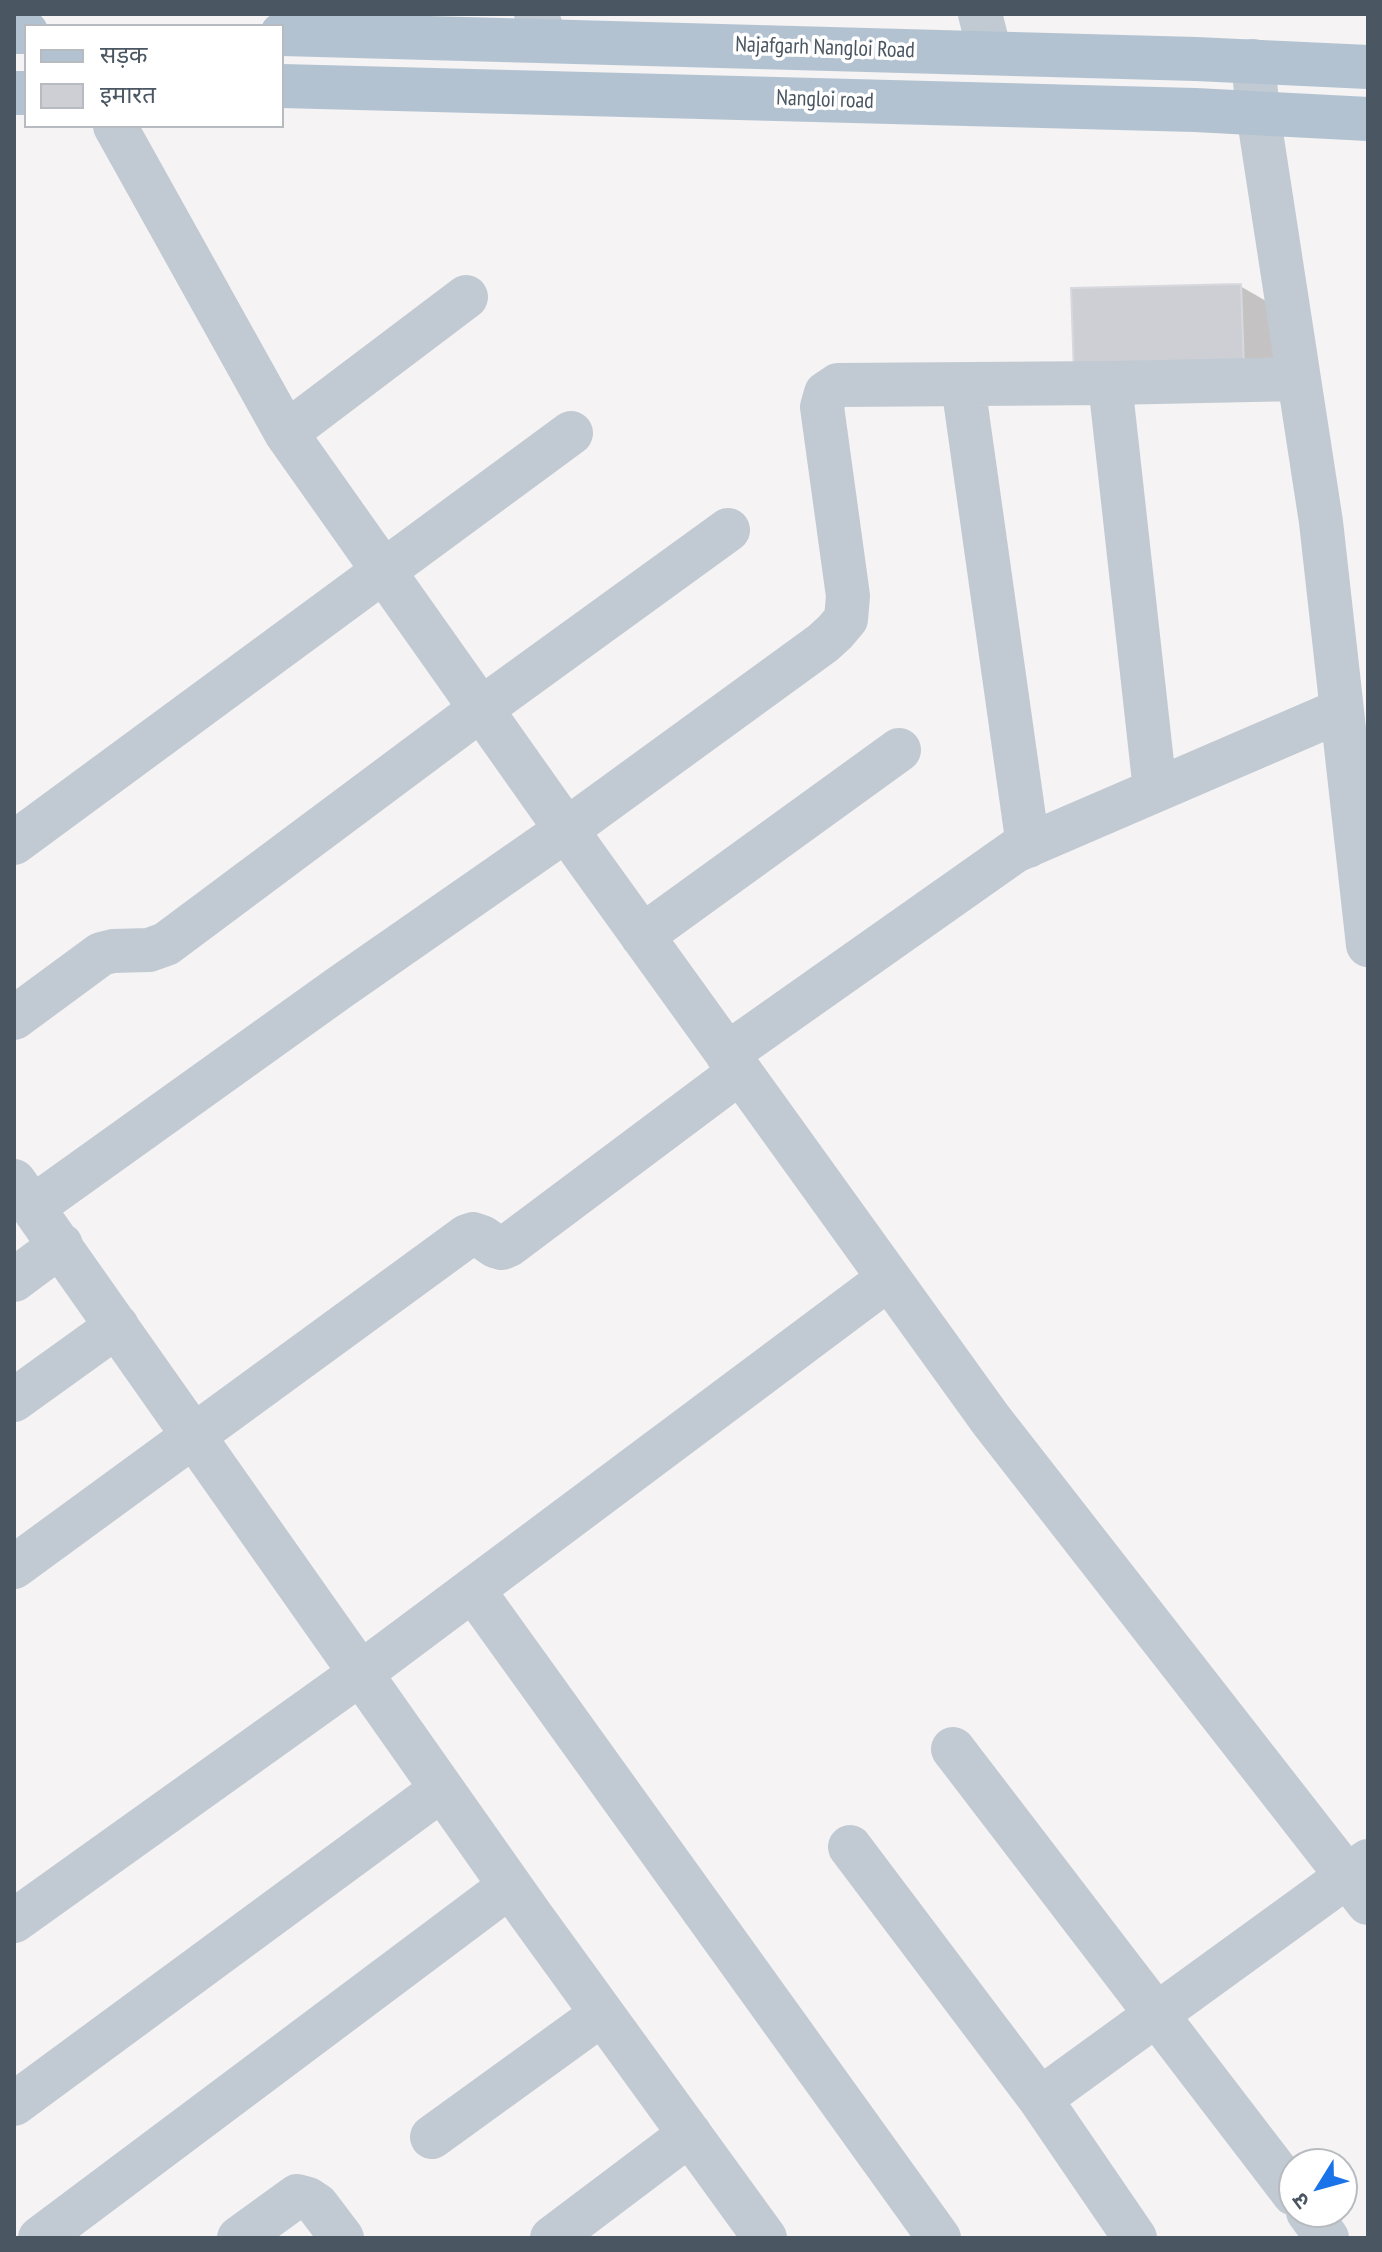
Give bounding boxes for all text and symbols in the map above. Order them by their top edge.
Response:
legend [24,24,284,128]
street label: Najafgarh Nangloi Road [735,32,915,64]
text: सड़क [100,39,148,70]
text: इमारत [100,79,156,110]
street label: Nangloi road [776,85,874,115]
north arrow [1278,2148,1358,2228]
text: उ [1285,2188,1315,2215]

